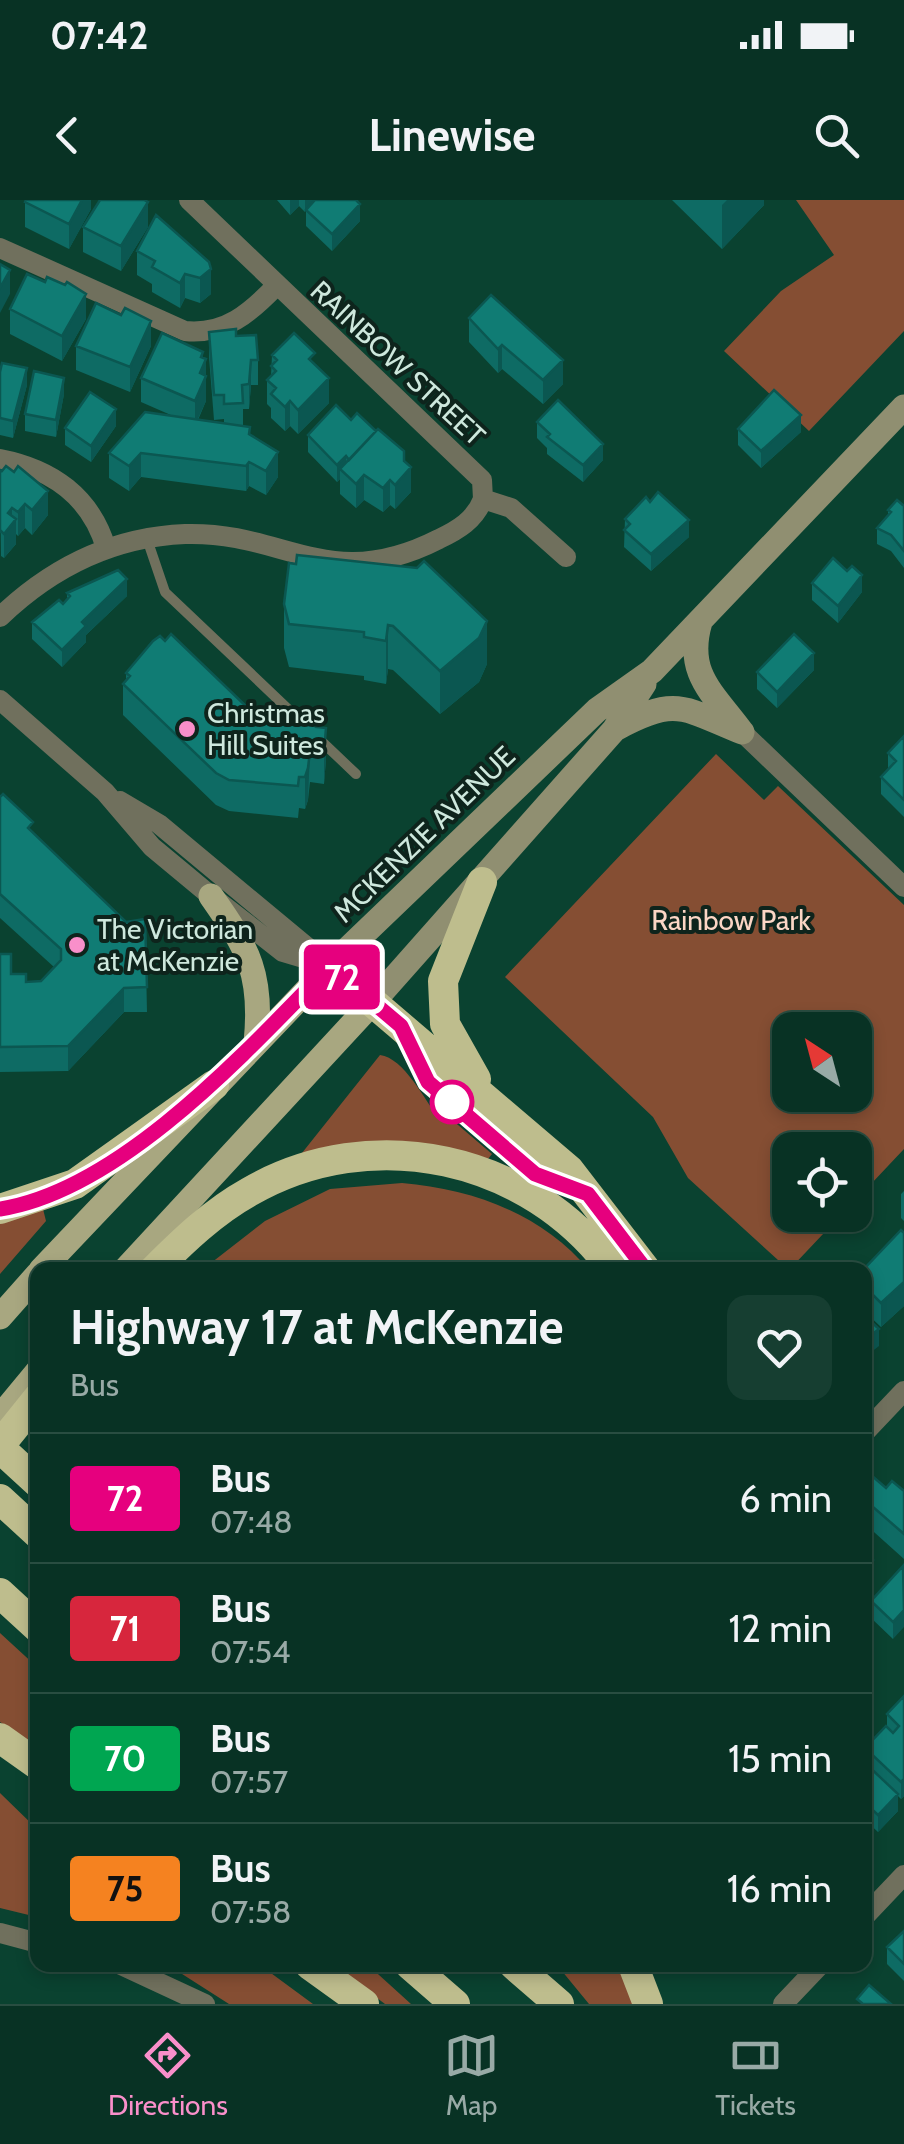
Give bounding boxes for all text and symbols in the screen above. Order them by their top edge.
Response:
text: 07:42 [50,12,148,59]
icon: back [40,108,95,163]
text: Linewise [369,108,536,162]
icon: search [809,108,864,163]
street label: RAINBOW STREET [304,274,492,453]
place label: Christmas Hill Suites [207,696,325,762]
marker: Christmas Hill Suites [176,718,198,740]
street label: MCKENZIE AVENUE [326,739,522,929]
park label: Rainbow Park [651,903,811,937]
place label: The Victorian at McKenzie [97,912,253,978]
marker: The Victorian at McKenzie [66,934,88,956]
line badge: 72 [297,944,387,1010]
text: 72 [324,956,360,999]
north arrow [772,1012,872,1112]
map controls [772,1012,872,1232]
unlabelled marker [431,1081,473,1123]
button: locate [772,1132,872,1232]
button: heart [727,1295,832,1400]
text: Highway 17 at McKenzie [70,1298,563,1356]
text: Bus [70,1365,119,1404]
text: Bus [210,1455,271,1502]
text: 6 min [739,1475,832,1522]
text: 72 [107,1477,143,1520]
text: 07:48 [210,1502,293,1541]
text: Bus [210,1585,271,1632]
text: 12 min [729,1605,832,1652]
text: 71 [110,1607,140,1650]
text: 07:54 [210,1632,291,1671]
text: Bus [210,1715,271,1762]
text: 15 min [728,1735,832,1782]
text: 70 [104,1737,146,1780]
text: 07:57 [210,1762,288,1801]
text: Bus [210,1845,271,1892]
text: 16 min [727,1865,832,1912]
text: 75 [107,1867,143,1910]
text: 07:58 [210,1892,291,1931]
tab: Directions [108,2028,228,2122]
tab: Map [444,2028,499,2122]
tab: Tickets [715,2028,796,2122]

